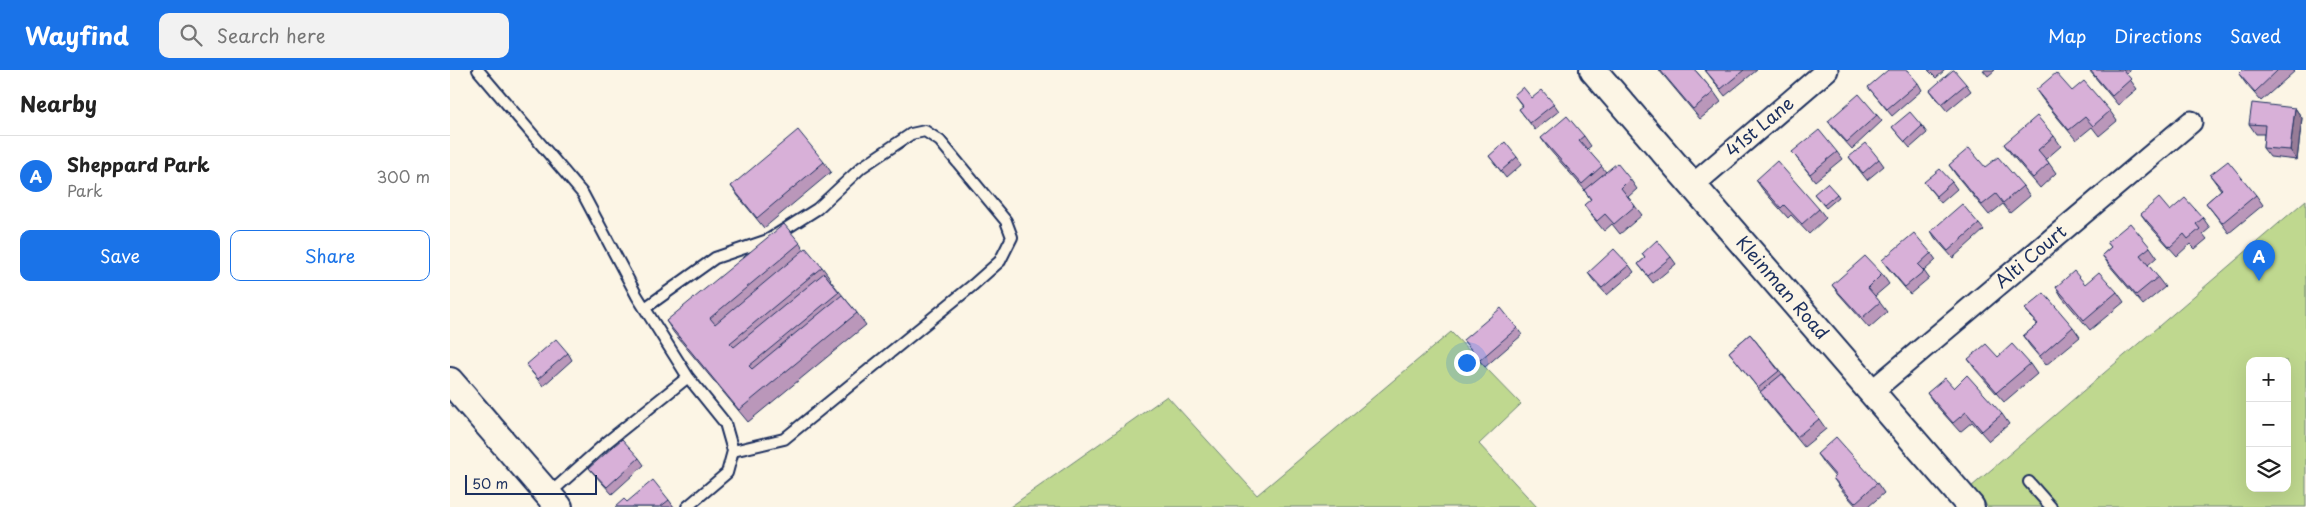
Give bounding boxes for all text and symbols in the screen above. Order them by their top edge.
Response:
search box [159,13,509,58]
text: Wayfind [25,17,129,53]
icon: search [177,21,205,49]
text: Search here [217,21,325,49]
text: Map [2048,22,2086,49]
text: Directions [2114,22,2202,49]
text: Saved [2230,22,2281,49]
text: Nearby [20,87,97,119]
street label: 41st Lane [1719,89,1799,163]
text: Sheppard Park [67,150,210,178]
text: A [30,164,42,188]
text: 300 m [376,164,430,188]
text: Park [67,178,103,202]
street label: Alti Court [1988,218,2072,294]
street label: Kleinman Road [1730,229,1836,345]
button: Save [20,230,220,281]
button: Share [230,230,430,281]
pin: A [2243,240,2275,281]
your location [1454,350,1480,376]
map controls [2246,357,2291,492]
button: + [2246,357,2291,402]
button: − [2246,402,2291,447]
button: layers [2246,447,2291,492]
scale bar [465,472,598,495]
text: 50 m [472,473,508,494]

